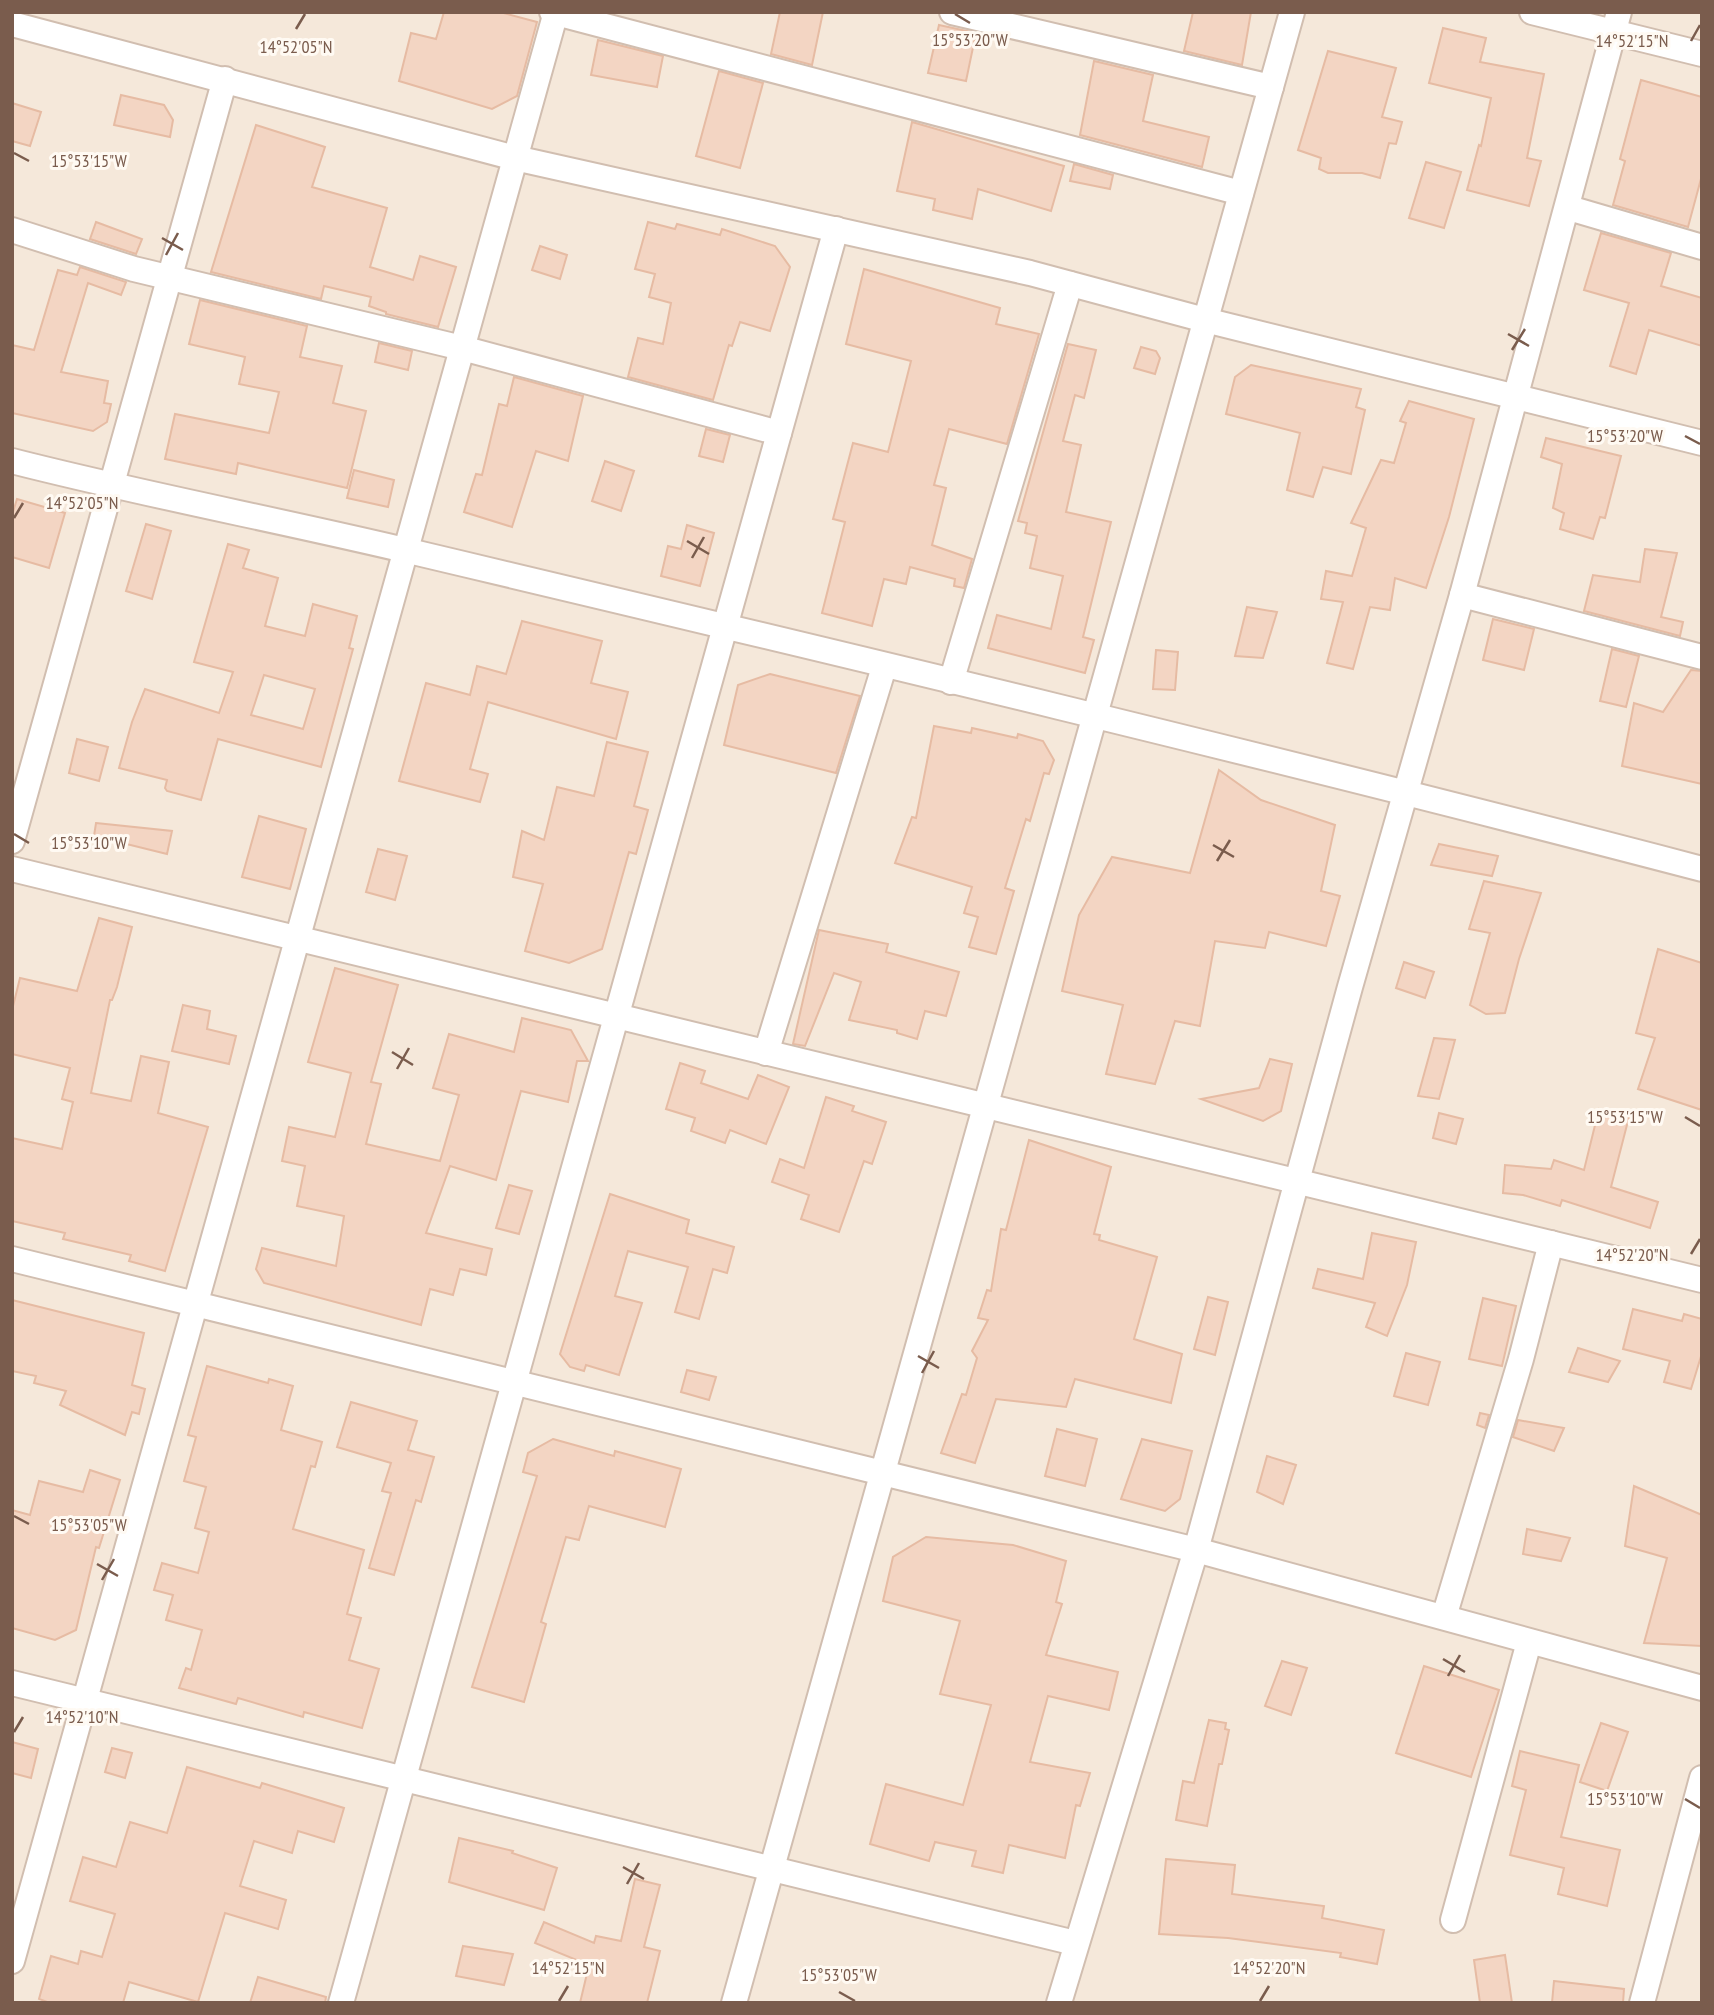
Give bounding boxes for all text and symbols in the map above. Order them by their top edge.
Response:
text: 15°53'20"W [932,28,1008,51]
text: 14°52'15"N [1596,29,1668,52]
text: 14°52'05"N [260,35,332,58]
text: 15°53'15"W [51,149,127,172]
text: 15°53'20"W [1587,424,1663,447]
text: 14°52'05"N [46,491,118,514]
text: 15°53'10"W [51,831,127,854]
text: 15°53'15"W [1587,1105,1663,1128]
text: 14°52'20"N [1596,1243,1668,1266]
text: 15°53'05"W [51,1513,127,1536]
text: 14°52'10"N [46,1705,118,1728]
text: 15°53'10"W [1587,1787,1663,1810]
text: 14°52'15"N [532,1956,604,1979]
text: 14°52'20"N [1233,1956,1305,1979]
text: 15°53'05"W [801,1963,877,1986]

